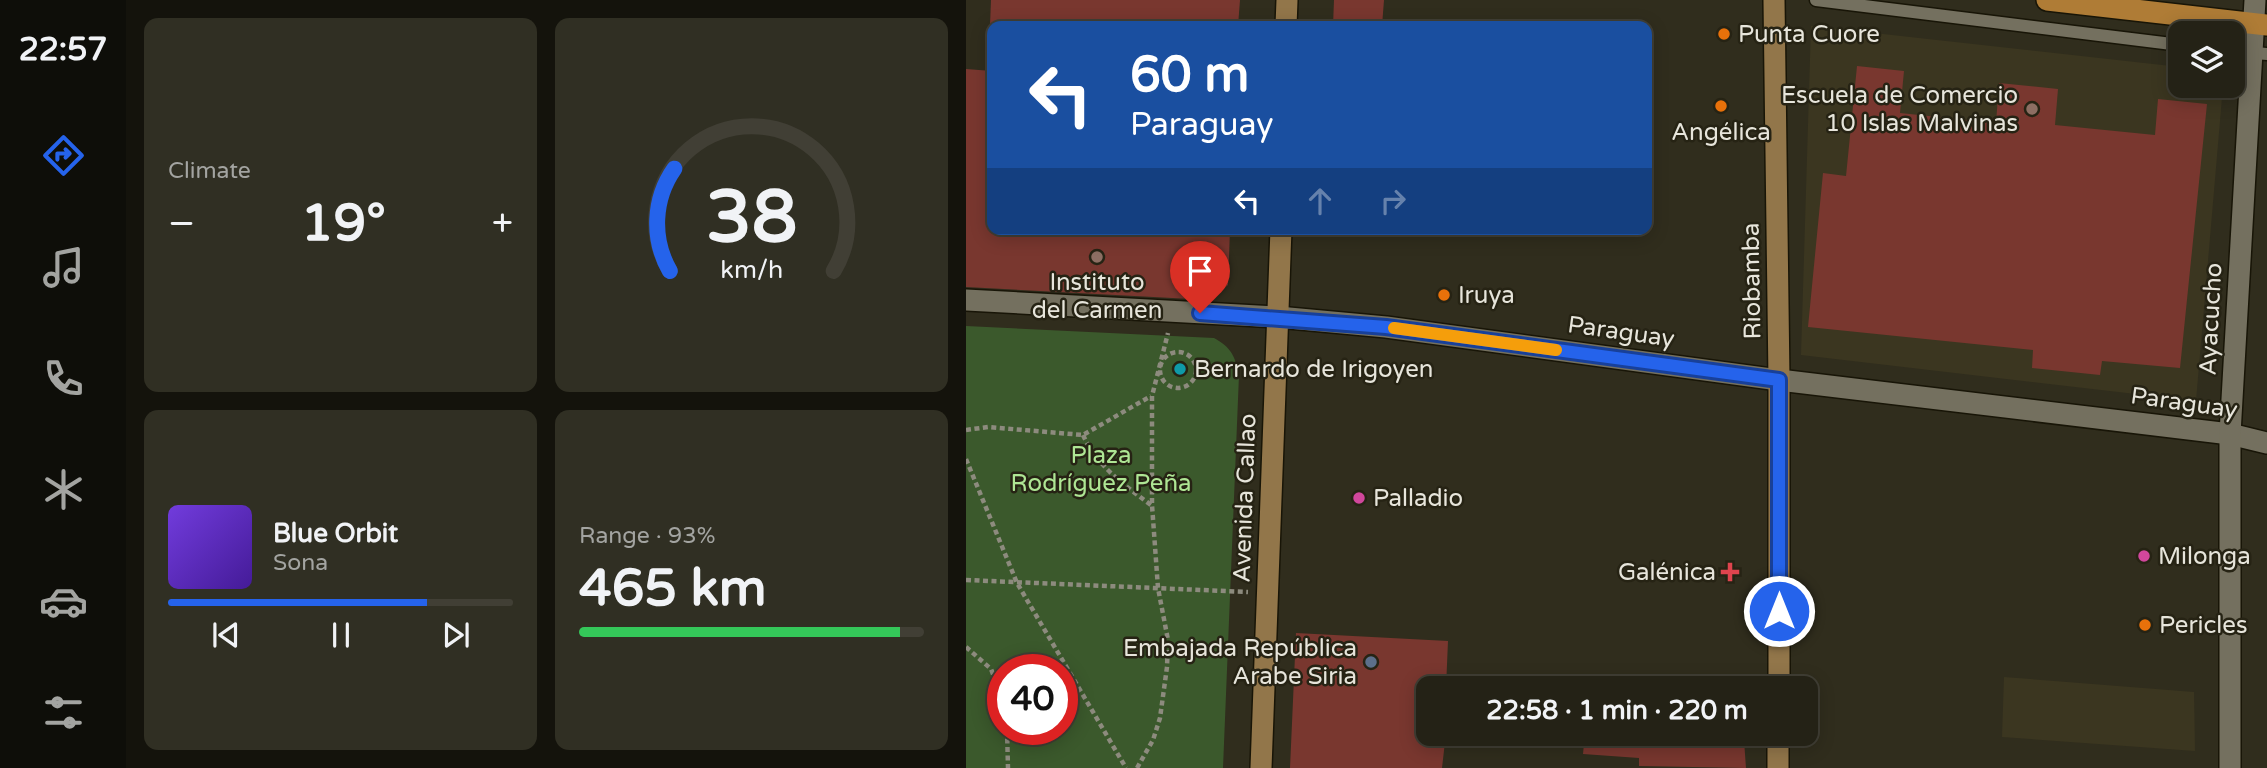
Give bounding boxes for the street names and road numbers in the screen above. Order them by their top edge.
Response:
street label: Riobamba [1736,222,1768,340]
street label: Ayacucho [2194,262,2228,376]
street label: Paraguay [1566,310,1676,354]
street label: Paraguay [2129,381,2239,425]
street label: Avenida Callao [1228,413,1262,583]

